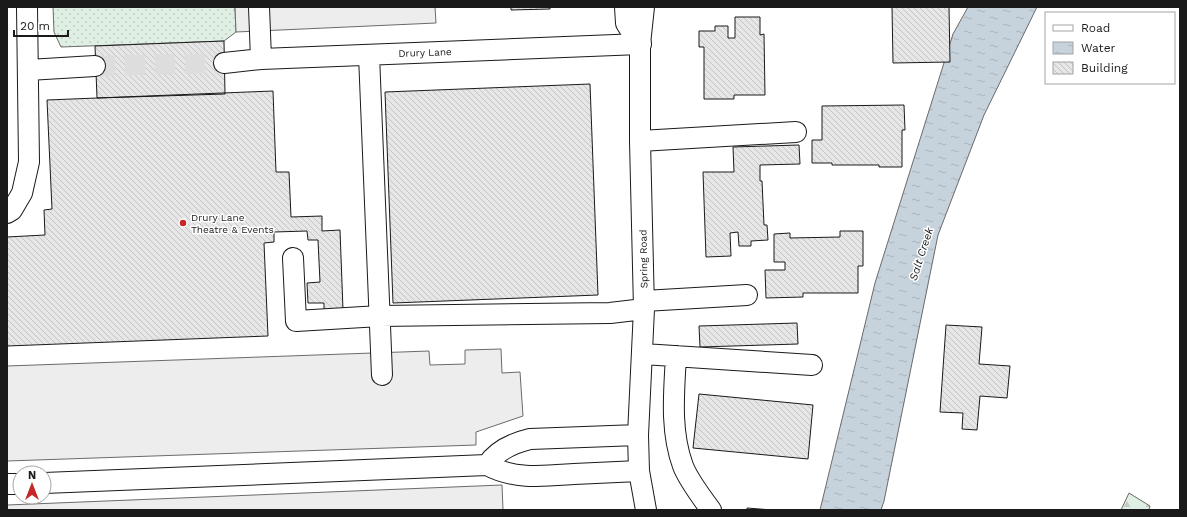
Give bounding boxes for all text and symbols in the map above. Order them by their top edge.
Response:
scale bar [14,12,68,38]
legend [1045,12,1175,84]
text: 20 m [20,19,50,33]
text: Road [1081,21,1110,35]
text: Water [1081,41,1116,55]
street label: Drury Lane [398,46,452,59]
text: Building [1081,61,1128,75]
place label: Drury Lane Theatre & Events [191,212,274,235]
marker: Drury Lane Theatre & Events [178,218,188,228]
water label: Salt Creek [907,225,936,282]
street label: Spring Road [637,230,650,288]
north arrow [12,465,52,505]
text: N [28,469,36,482]

